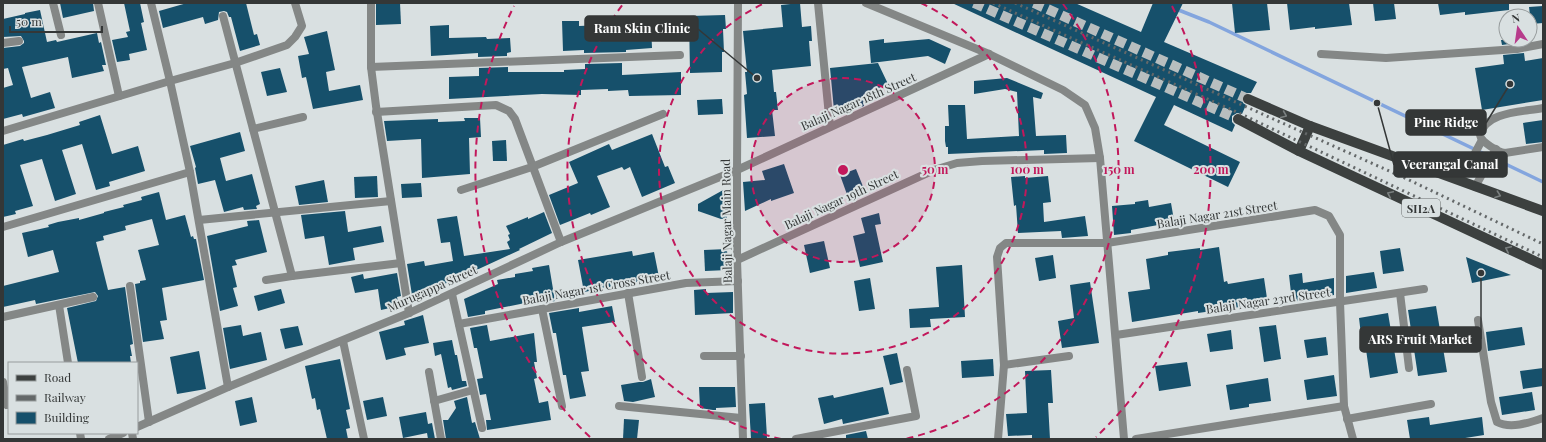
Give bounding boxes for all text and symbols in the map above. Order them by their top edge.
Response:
scale bar [10,8,102,34]
north arrow [1498,8,1538,48]
text: N [1510,10,1521,26]
text: 50 m [16,13,42,29]
callout: Ram Skin Clinic [585,16,698,41]
text: Ram Skin Clinic [594,19,691,36]
street label: Balaji Nagar 18th Street [798,68,919,134]
one-way arrow [1280,110,1288,118]
callout: Pine Ridge [1406,110,1486,135]
text: Pine Ridge [1414,113,1479,130]
callout: Veerangal Canal [1394,152,1507,177]
text: Veerangal Canal [1400,155,1499,172]
street label: Balaji Nagar Main Road [717,159,735,283]
text: 50 m [922,161,949,177]
text: 100 m [1010,161,1044,177]
text: 150 m [1103,161,1135,177]
text: 200 m [1193,161,1229,177]
centre of rings [836,163,850,177]
street label: Balaji Nagar 19th Street [781,165,901,232]
one-way arrow [1494,190,1501,198]
one-way arrow [1387,191,1394,199]
street label: Balaji Nagar 21st Street [1156,196,1279,231]
road number: SH2A [1402,199,1440,217]
one-way arrow [1504,246,1512,254]
street label: Murugappa Street [385,261,480,315]
street label: Balaji Nagar 1st Cross Street [521,266,672,308]
street label: Balaji Nagar 23rd Street [1205,283,1332,317]
callout: ARS Fruit Market [1360,327,1481,352]
text: ARS Fruit Market [1367,330,1472,347]
legend [8,362,138,434]
text: Road [44,369,71,385]
text: Railway [44,389,86,405]
text: Building [44,409,90,425]

